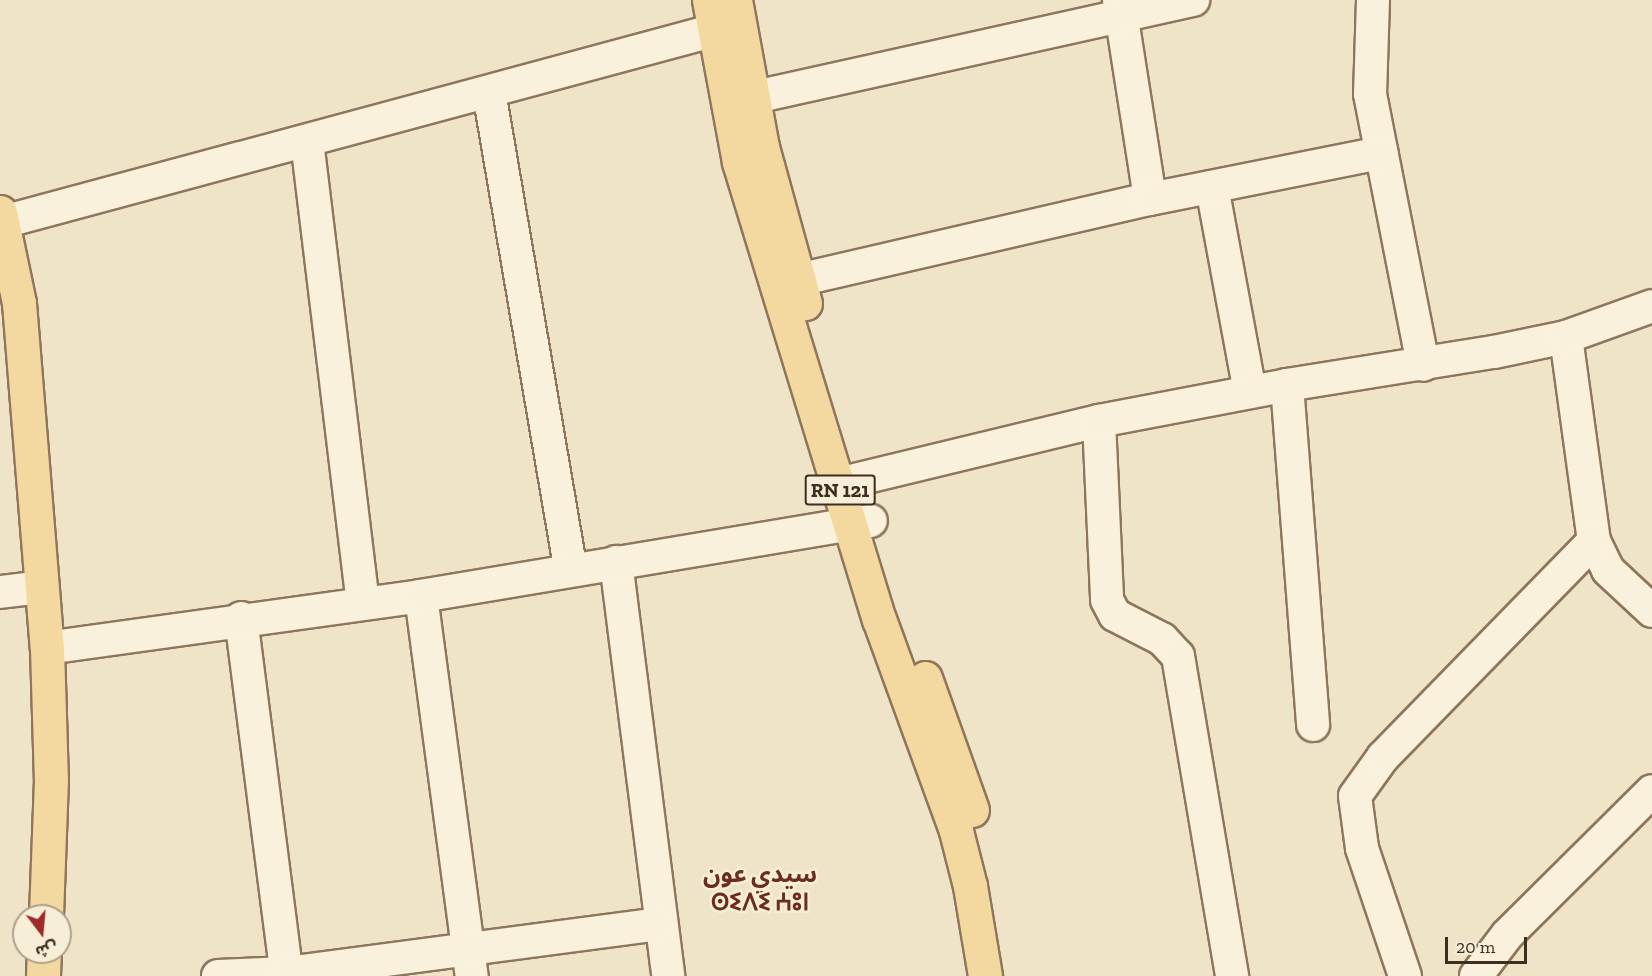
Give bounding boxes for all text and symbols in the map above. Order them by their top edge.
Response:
road number: RN 121 [804,473,876,507]
district label: سيدي عون ⵙⵉⴷⵉ ⵄⵓⵏ [703,860,817,916]
north arrow [12,904,72,964]
scale bar [1448,925,1530,963]
text: 20 m [1456,936,1495,958]
text: ش [33,938,60,962]

